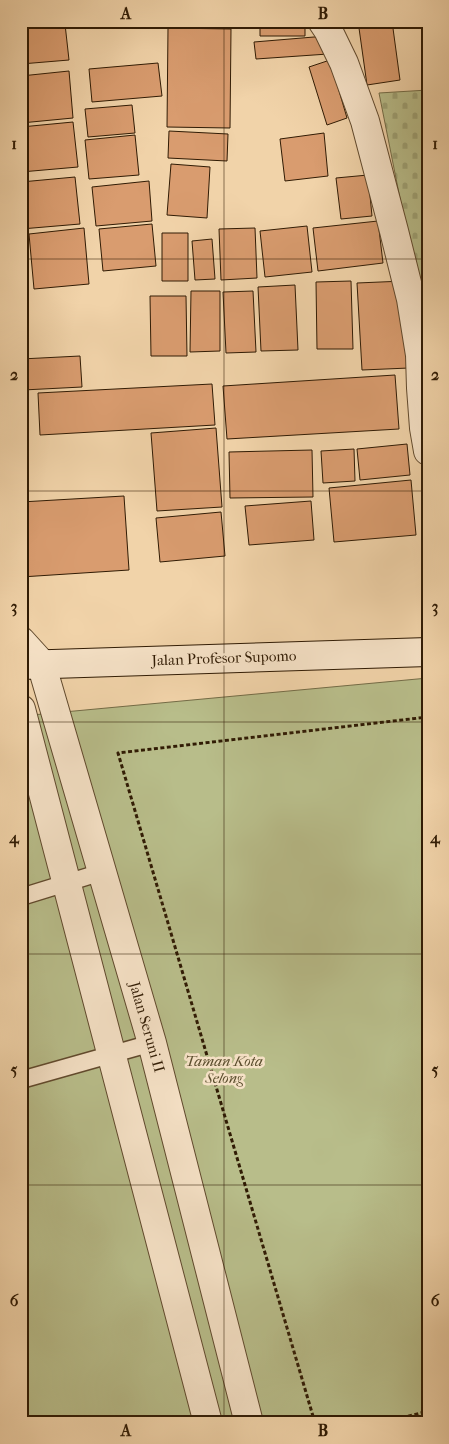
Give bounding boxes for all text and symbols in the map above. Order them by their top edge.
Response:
text: A [120,4,132,23]
text: B [318,4,328,23]
text: 1 [11,134,17,153]
text: 1 [432,134,438,153]
text: 2 [10,365,18,384]
text: 2 [431,365,439,384]
text: 3 [11,597,17,617]
text: 3 [432,597,438,617]
street label: Jalan Profesor Supomo [150,646,297,670]
text: 4 [8,828,20,848]
text: 4 [429,828,441,848]
street label: Jalan Seruni II [125,979,169,1075]
park label: Taman Kota Selong [185,1052,263,1087]
text: 5 [11,1060,18,1079]
text: 5 [432,1060,439,1079]
text: 6 [10,1291,19,1310]
text: 6 [431,1291,440,1310]
text: A [120,1421,132,1440]
text: B [318,1421,328,1440]

